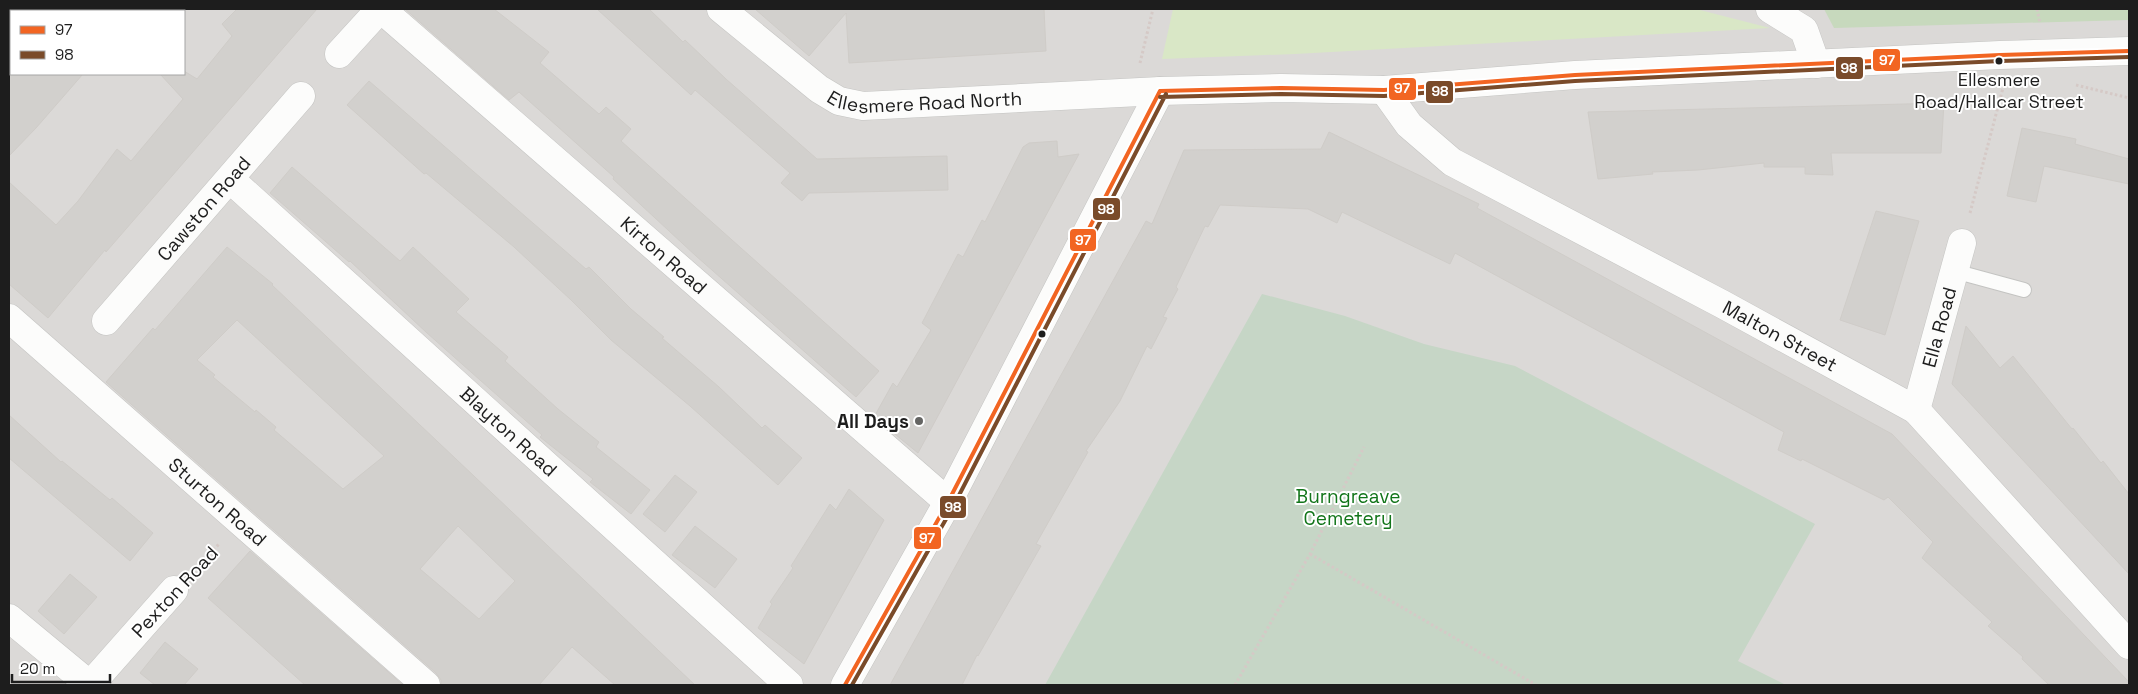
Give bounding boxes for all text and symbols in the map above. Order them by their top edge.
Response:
legend [10,10,185,75]
text: 97 [55,20,72,39]
text: 98 [55,45,74,64]
line badge: 97 [1872,48,1901,72]
text: 97 [1879,51,1895,69]
line badge: 98 [1835,56,1864,80]
marker: Ellesmere Road/Hallcar Street [1994,56,2004,66]
text: 98 [1840,59,1858,77]
place label: Ellesmere Road/Hallcar Street [1914,68,2084,113]
line badge: 97 [1388,77,1417,101]
text: 97 [1394,79,1410,97]
line badge: 98 [1425,80,1454,104]
text: 98 [1431,82,1449,100]
street label: Ellesmere Road North [823,84,1023,119]
street label: Cawston Road [151,151,256,266]
line badge: 98 [1092,197,1121,221]
text: 98 [1097,200,1115,218]
street label: Kirton Road [615,211,712,300]
line badge: 97 [1069,228,1097,252]
text: 97 [1075,231,1091,249]
street label: Ella Road [1916,284,1962,370]
street label: Malton Street [1718,294,1842,377]
unlabelled marker [1037,329,1047,339]
street label: Blayton Road [455,381,563,482]
place label: All Days [837,409,909,434]
marker: All Days [913,415,925,427]
street label: Sturton Road [163,452,272,552]
park label: Burngreave Cemetery [1296,484,1400,531]
line badge: 98 [939,495,967,519]
text: 98 [944,498,962,516]
line badge: 97 [913,526,942,550]
text: 97 [919,529,935,547]
street label: Pexton Road [126,541,224,643]
scale bar [12,652,110,684]
text: 20 m [20,659,55,678]

